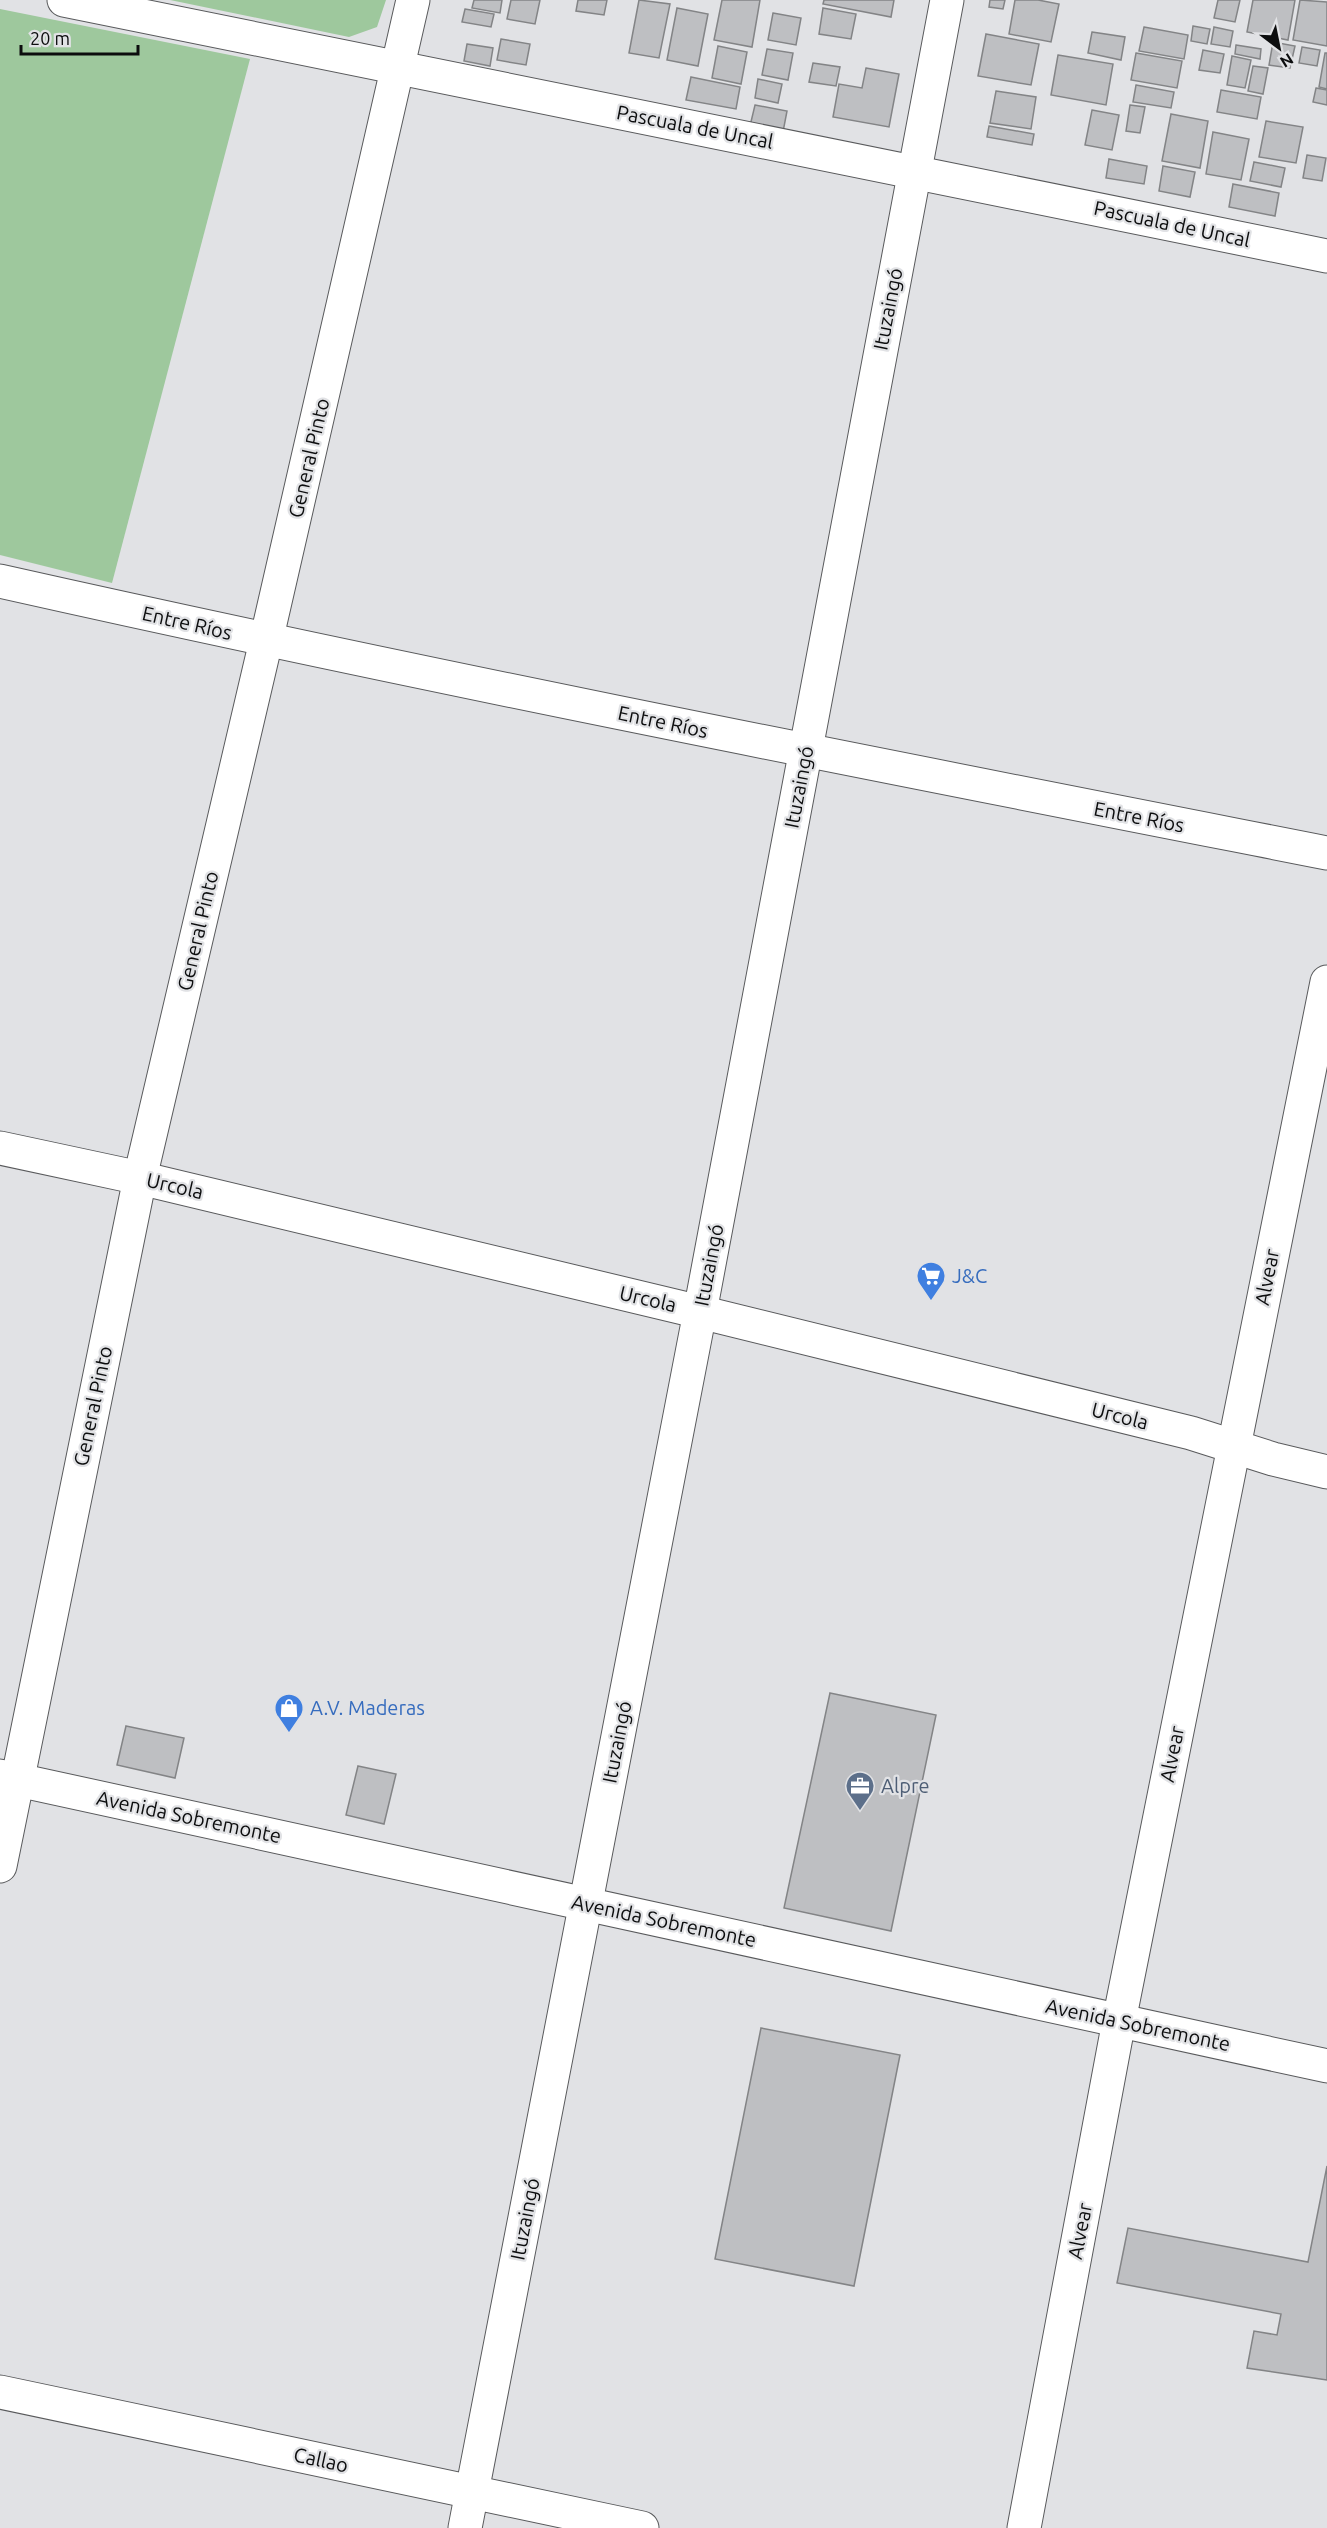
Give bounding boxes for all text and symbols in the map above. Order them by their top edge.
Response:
scale bar [21,18,138,56]
north arrow [1249,18,1309,78]
text: 20 m [30,28,70,48]
text: N [1277,50,1297,72]
street label: Pascuala de Uncal [615,100,775,153]
street label: Pascuala de Uncal [1092,196,1252,251]
street label: Ituzaingó [868,266,907,352]
street label: General Pinto [284,396,333,520]
street label: Entre Ríos [140,601,234,644]
street label: Entre Ríos [616,701,710,742]
street label: Ituzaingó [779,744,818,830]
street label: Entre Ríos [1092,796,1186,837]
street label: General Pinto [173,869,222,993]
street label: Urcola [144,1168,206,1203]
street label: Ituzaingó [689,1222,728,1308]
street label: Alvear [1250,1246,1283,1307]
supermarket icon: J&C [915,1260,947,1302]
place label: J&C [952,1264,987,1287]
street label: Urcola [617,1281,679,1316]
street label: General Pinto [69,1344,116,1468]
street label: Urcola [1089,1397,1151,1434]
shop icon: A.V. Maderas [273,1692,305,1734]
place label: A.V. Maderas [310,1696,425,1719]
street label: Ituzaingó [597,1699,636,1785]
street label: Alvear [1155,1723,1188,1784]
office icon: Alpre [844,1770,876,1812]
place label: Alpre [881,1774,930,1797]
street label: Avenida Sobremonte [95,1786,283,1847]
street label: Avenida Sobremonte [570,1890,758,1951]
street label: Avenida Sobremonte [1044,1994,1232,2055]
street label: Ituzaingó [505,2176,544,2262]
street label: Alvear [1063,2200,1096,2261]
street label: Callao [292,2443,350,2476]

